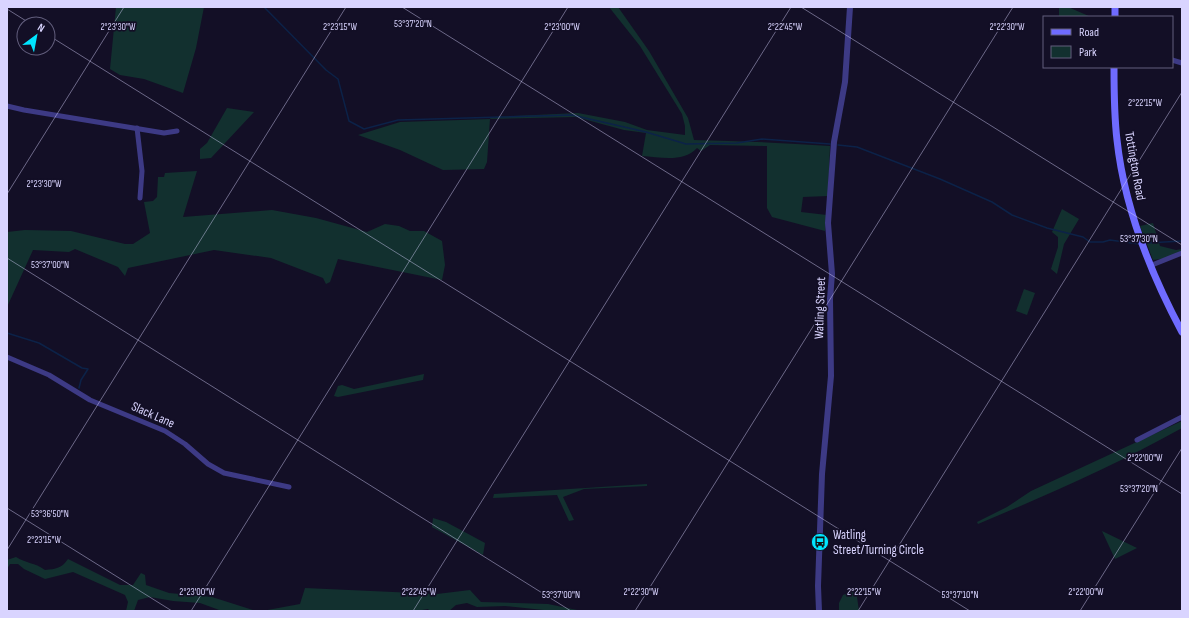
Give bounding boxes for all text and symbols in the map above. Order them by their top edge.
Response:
north arrow [16,16,56,56]
legend [1043,16,1173,68]
text: 53°37'20"N [394,18,432,30]
text: N [35,21,47,35]
text: 2°23'30"W [100,21,136,33]
text: 2°23'15"W [323,21,357,33]
text: 2°23'00"W [544,21,580,33]
text: 2°22'45"W [768,21,803,33]
text: 2°22'30"W [990,21,1025,33]
text: Road [1079,25,1099,40]
text: Park [1079,45,1097,60]
text: 2°22'15"W [1128,97,1162,109]
street label: Tottington Road [1121,130,1149,202]
text: 2°23'30"W [26,178,62,190]
text: 53°37'30"N [1120,233,1158,245]
text: 53°37'00"N [31,259,69,271]
street label: Watling Street [811,276,829,339]
street label: Slack Lane [129,398,177,432]
text: 2°22'00"W [1127,452,1163,464]
text: 53°37'20"N [1120,483,1158,495]
text: 53°36'50"N [31,508,69,520]
place label: Watling Street/Turning Circle [833,527,924,558]
bus stop icon: Watling Street/Turning Circle [810,532,830,552]
text: 2°23'15"W [27,534,61,546]
text: 2°23'00"W [179,586,215,598]
text: 2°22'45"W [402,586,437,598]
text: 2°22'30"W [624,586,659,598]
text: 2°22'15"W [847,586,881,598]
text: 2°22'00"W [1068,586,1104,598]
text: 53°37'00"N [542,589,580,601]
text: 53°37'10"N [941,589,979,601]

